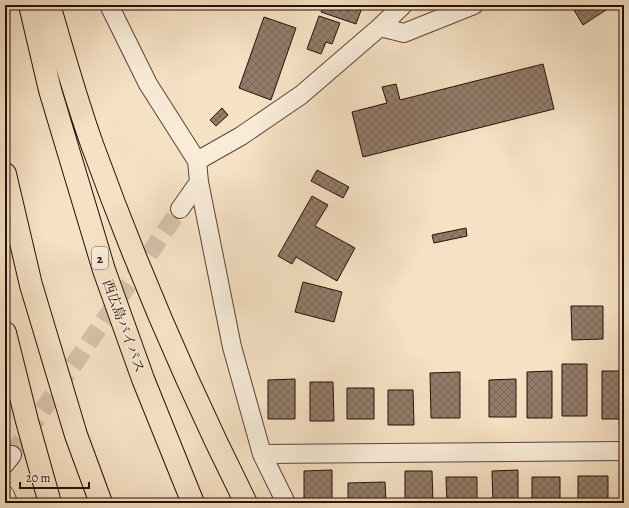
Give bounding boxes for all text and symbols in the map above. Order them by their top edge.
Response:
road number: 2 [92,247,108,269]
street label: 西広島バイパス [98,277,149,375]
scale bar [20,464,89,490]
text: 20 m [26,470,50,486]

